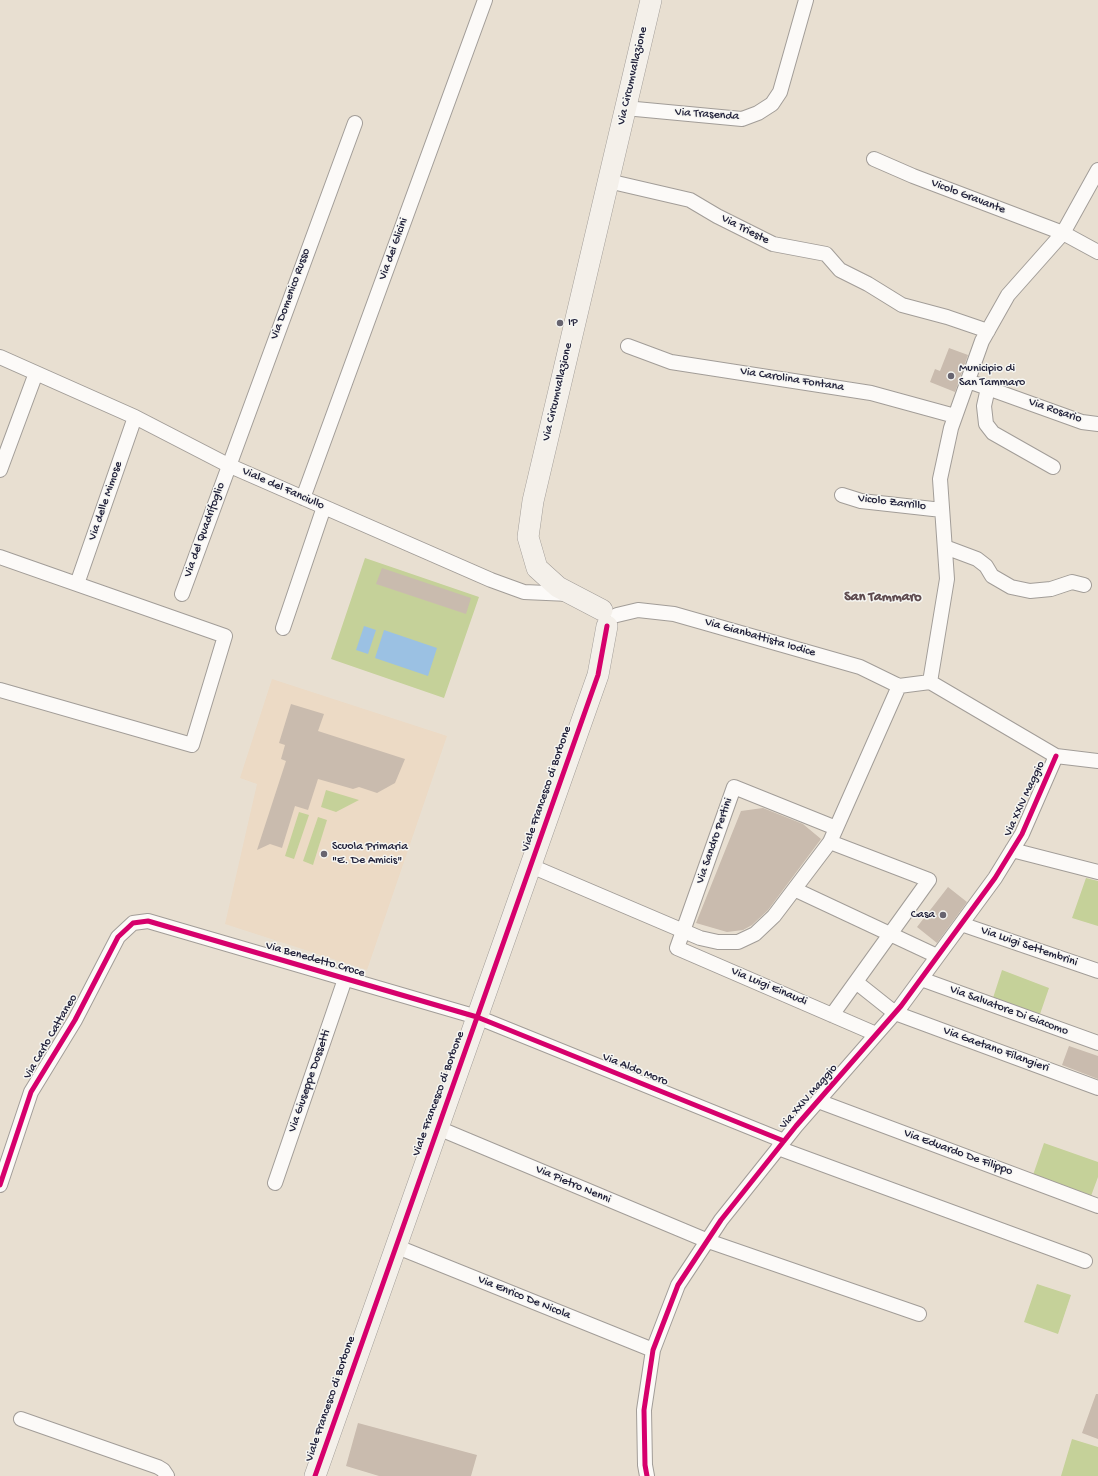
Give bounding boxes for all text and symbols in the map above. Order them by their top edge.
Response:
street label: Via Circumvallazione [615,26,651,126]
street label: Via Trasenda [674,106,740,124]
street label: Vicolo Gravante [929,176,1007,218]
street label: Via Trieste [719,212,771,248]
street label: Via dei Glicini [376,216,412,282]
street label: Via Domenico Russo [268,246,314,342]
place label: IP [568,316,578,330]
marker: IP [555,318,565,328]
street label: Via Circumvallazione [540,342,576,442]
place label: Municipio di San Tammaro [959,362,1025,390]
street label: Via Carolina Fontana [739,365,845,395]
marker: Municipio di San Tammaro [946,371,956,381]
street label: Via Rosario [1026,395,1084,427]
street label: Via delle Mimose [86,460,126,542]
street label: Viale del Fanciullo [240,464,326,514]
street label: Via del Quadrifoglio [181,481,229,579]
street label: Vicolo Zarrillo [857,492,927,514]
district label: San Tammaro [844,590,922,606]
street label: Via Gianbattista Iodice [703,615,817,661]
street label: Viale Francesco di Borbone [519,724,575,854]
street label: Via XXIV Maggio [1001,759,1049,839]
street label: Via Sandro Pertini [694,796,736,886]
place label: Scuola Primaria "E. De Amicis" [332,840,408,868]
marker: Scuola Primaria "E. De Amicis" [319,849,329,859]
place label: Casa [911,908,935,922]
marker: Casa [938,910,948,920]
street label: Via Luigi Settembrini [979,924,1079,970]
street label: Via Benedetto Croce [264,939,366,981]
street label: Via Luigi Einaudi [729,964,809,1010]
street label: Via Salvatore Di Giacomo [948,983,1070,1039]
street label: Via Carlo Cattaneo [21,992,81,1082]
street label: Via Gaetano Filangieri [941,1024,1051,1076]
street label: Via Giuseppe Dossetti [286,1028,334,1134]
street label: Viale Francesco di Borbone [410,1030,468,1158]
street label: Via Aldo Moro [600,1050,670,1090]
street label: Via XXIV Maggio [777,1062,841,1132]
street label: Via Eduardo De Filippo [902,1127,1014,1179]
street label: Via Pietro Nenni [533,1163,613,1207]
street label: Via Enrico De Nicola [475,1273,573,1323]
street label: Viale Francesco di Borbone [303,1334,359,1464]

